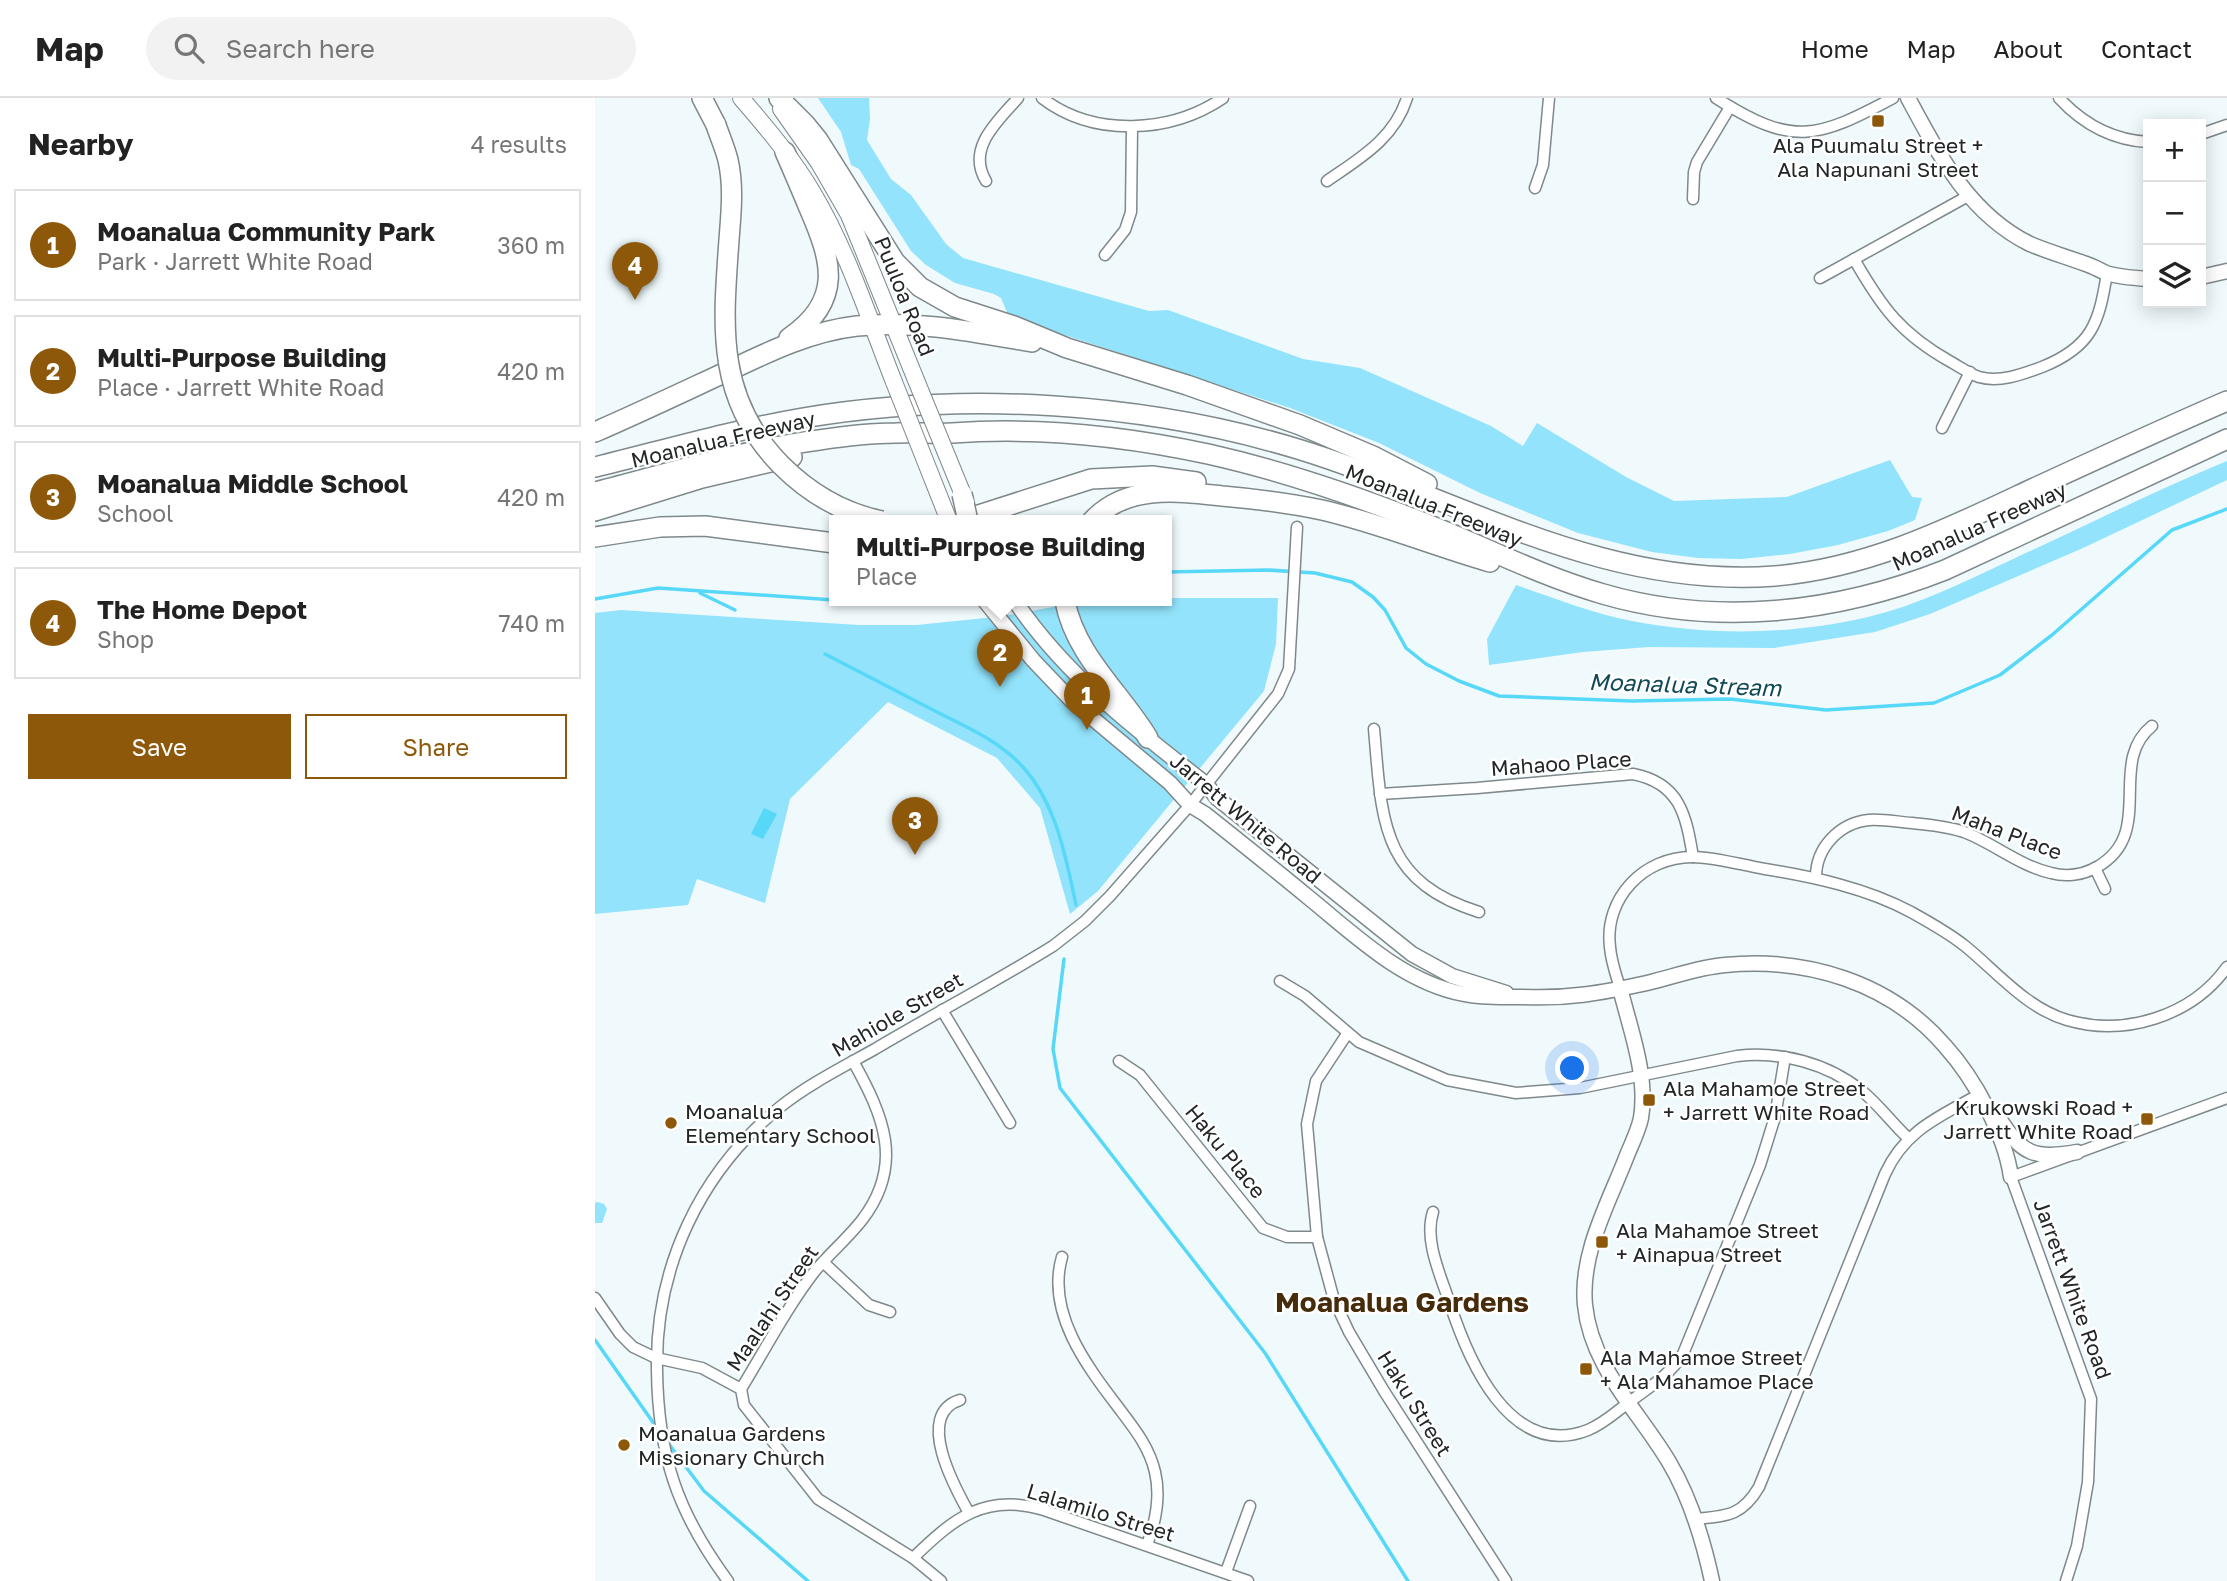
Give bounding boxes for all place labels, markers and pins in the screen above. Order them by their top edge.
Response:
marker: Ala Puumalu Street + Ala Napunani Street [1870,113,1886,129]
place label: Ala Puumalu Street + Ala Napunani Street [1773,132,1983,182]
pin: 4 [612,242,658,300]
pin: 2 [977,629,1023,687]
pin: 1 [1064,672,1110,730]
pin: 3 [892,797,938,855]
place label: Ala Mahamoe Street + Jarrett White Road [1663,1075,1870,1125]
marker: Ala Mahamoe Street + Jarrett White Road [1641,1092,1657,1108]
place label: Krukowski Road + Jarrett White Road [1943,1094,2133,1144]
place label: Moanalua Elementary School [685,1098,876,1148]
marker: Krukowski Road + Jarrett White Road [2139,1111,2155,1127]
marker: Moanalua Elementary School [663,1115,679,1131]
place label: Ala Mahamoe Street + Ainapua Street [1616,1217,1819,1267]
marker: Ala Mahamoe Street + Ainapua Street [1594,1234,1610,1250]
place label: Ala Mahamoe Street + Ala Mahamoe Place [1600,1344,1814,1394]
marker: Ala Mahamoe Street + Ala Mahamoe Place [1578,1361,1594,1377]
place label: Moanalua Gardens Missionary Church [638,1420,826,1470]
marker: Moanalua Gardens Missionary Church [616,1437,632,1453]

